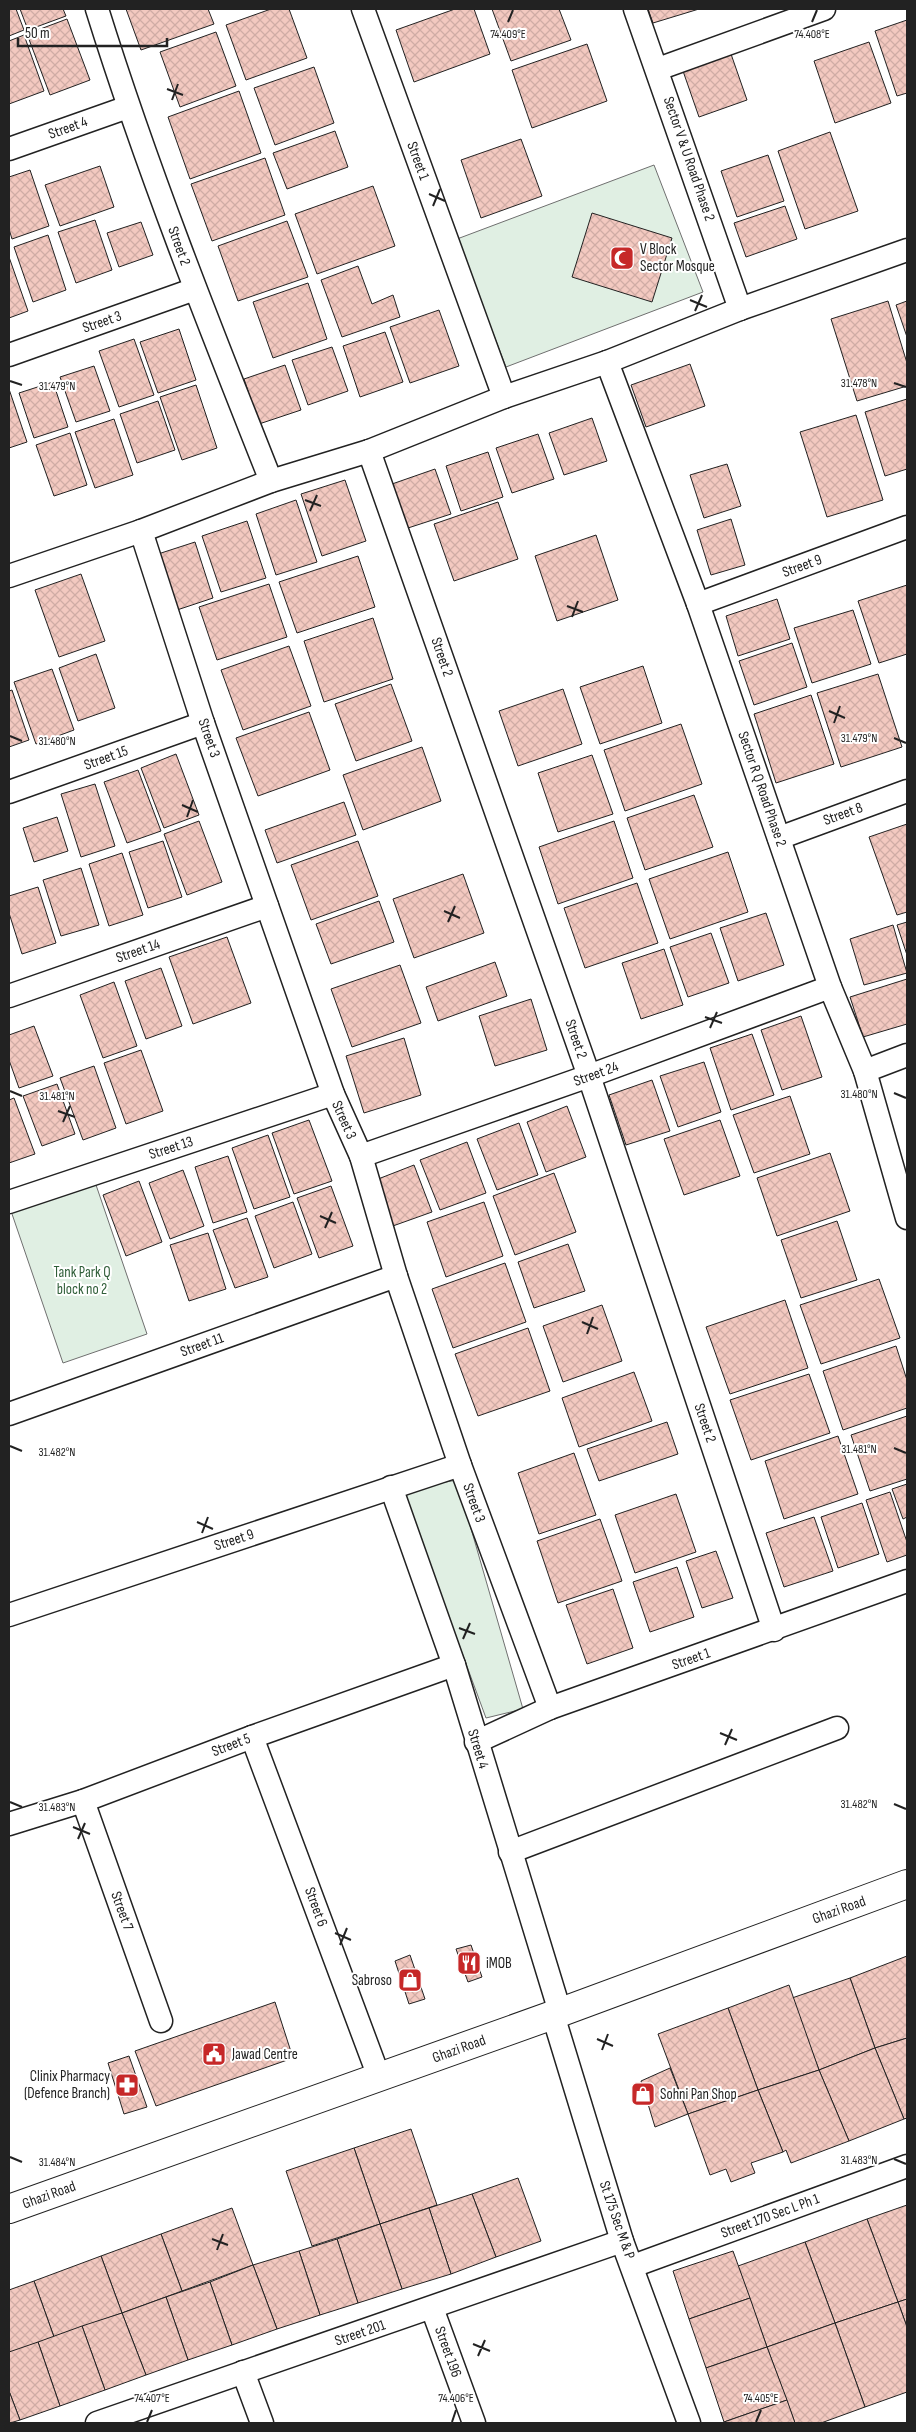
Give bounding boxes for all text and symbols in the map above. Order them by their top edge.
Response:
scale bar [18,15,166,47]
text: 50 m [25,24,50,43]
text: 74.409°E [490,27,526,42]
text: 74.408°E [794,27,830,42]
street label: Sector V & U Road Phase 2 [659,94,719,224]
street label: Street 4 [46,112,90,144]
street label: Street 1 [402,139,434,183]
street label: Street 2 [163,224,195,268]
place label: V Block Sector Mosque [640,240,715,276]
mosque icon: V Block Sector Mosque [609,245,635,271]
street label: Street 3 [80,306,124,338]
text: 31.478°N [841,376,877,391]
text: 31.479°N [39,379,75,394]
street label: Street 9 [780,550,824,582]
street label: Street 2 [426,635,458,679]
street label: Street 3 [193,716,225,760]
street label: Sector R Q Road Phase 2 [733,729,791,849]
text: 31.479°N [841,731,877,746]
text: 31.480°N [38,734,76,749]
street label: Street 15 [81,741,131,775]
street label: Street 8 [821,798,865,830]
street label: Street 14 [113,935,163,967]
street label: Street 2 [560,1017,592,1061]
street label: Street 24 [571,1057,621,1091]
text: 31.480°N [840,1087,878,1102]
text: 31.481°N [39,1089,75,1104]
street label: Street 3 [327,1098,361,1142]
street label: Street 13 [146,1132,196,1164]
park label: Tank Park Q block no 2 [53,1263,111,1299]
street label: Street 11 [178,1328,227,1362]
street label: Street 2 [689,1401,721,1445]
text: 31.481°N [841,1442,877,1457]
text: 31.482°N [39,1445,75,1460]
street label: Street 3 [458,1481,490,1525]
street label: Street 9 [212,1525,256,1555]
street label: Street 1 [669,1643,713,1674]
street label: Street 4 [463,1727,493,1771]
street label: Street 5 [209,1729,253,1761]
text: 31.482°N [841,1797,877,1812]
text: 31.483°N [39,1800,75,1815]
street label: Street 6 [300,1885,332,1929]
street label: Street 7 [106,1889,138,1933]
street label: Ghazi Road [810,1892,868,1928]
restaurant icon: iMOB [456,1950,482,1976]
place label: iMOB [486,1954,512,1973]
shop icon: Sabroso [397,1967,423,1993]
place label: Sabroso [352,1971,392,1990]
street label: Ghazi Road [430,2031,488,2067]
public building icon: Jawad Centre [201,2041,227,2067]
place label: Jawad Centre [231,2045,298,2064]
place label: Clinix Pharmacy (Defence Branch) [24,2067,110,2103]
pharmacy icon: Clinix Pharmacy (Defence Branch) [114,2072,140,2098]
shop icon: Sohni Pan Shop [630,2081,656,2107]
place label: Sohni Pan Shop [660,2085,737,2104]
text: 31.483°N [841,2153,877,2168]
text: 31.484°N [39,2155,75,2170]
street label: Ghazi Road [20,2177,78,2213]
street label: St 175 Sec M & P [595,2178,639,2262]
street label: Street 170 Sec L Ph 1 [718,2189,823,2243]
street label: Street 201 [332,2315,388,2350]
street label: Street 196 [430,2324,466,2380]
text: 74.407°E [134,2391,170,2406]
text: 74.406°E [438,2391,474,2406]
text: 74.405°E [743,2391,779,2406]

